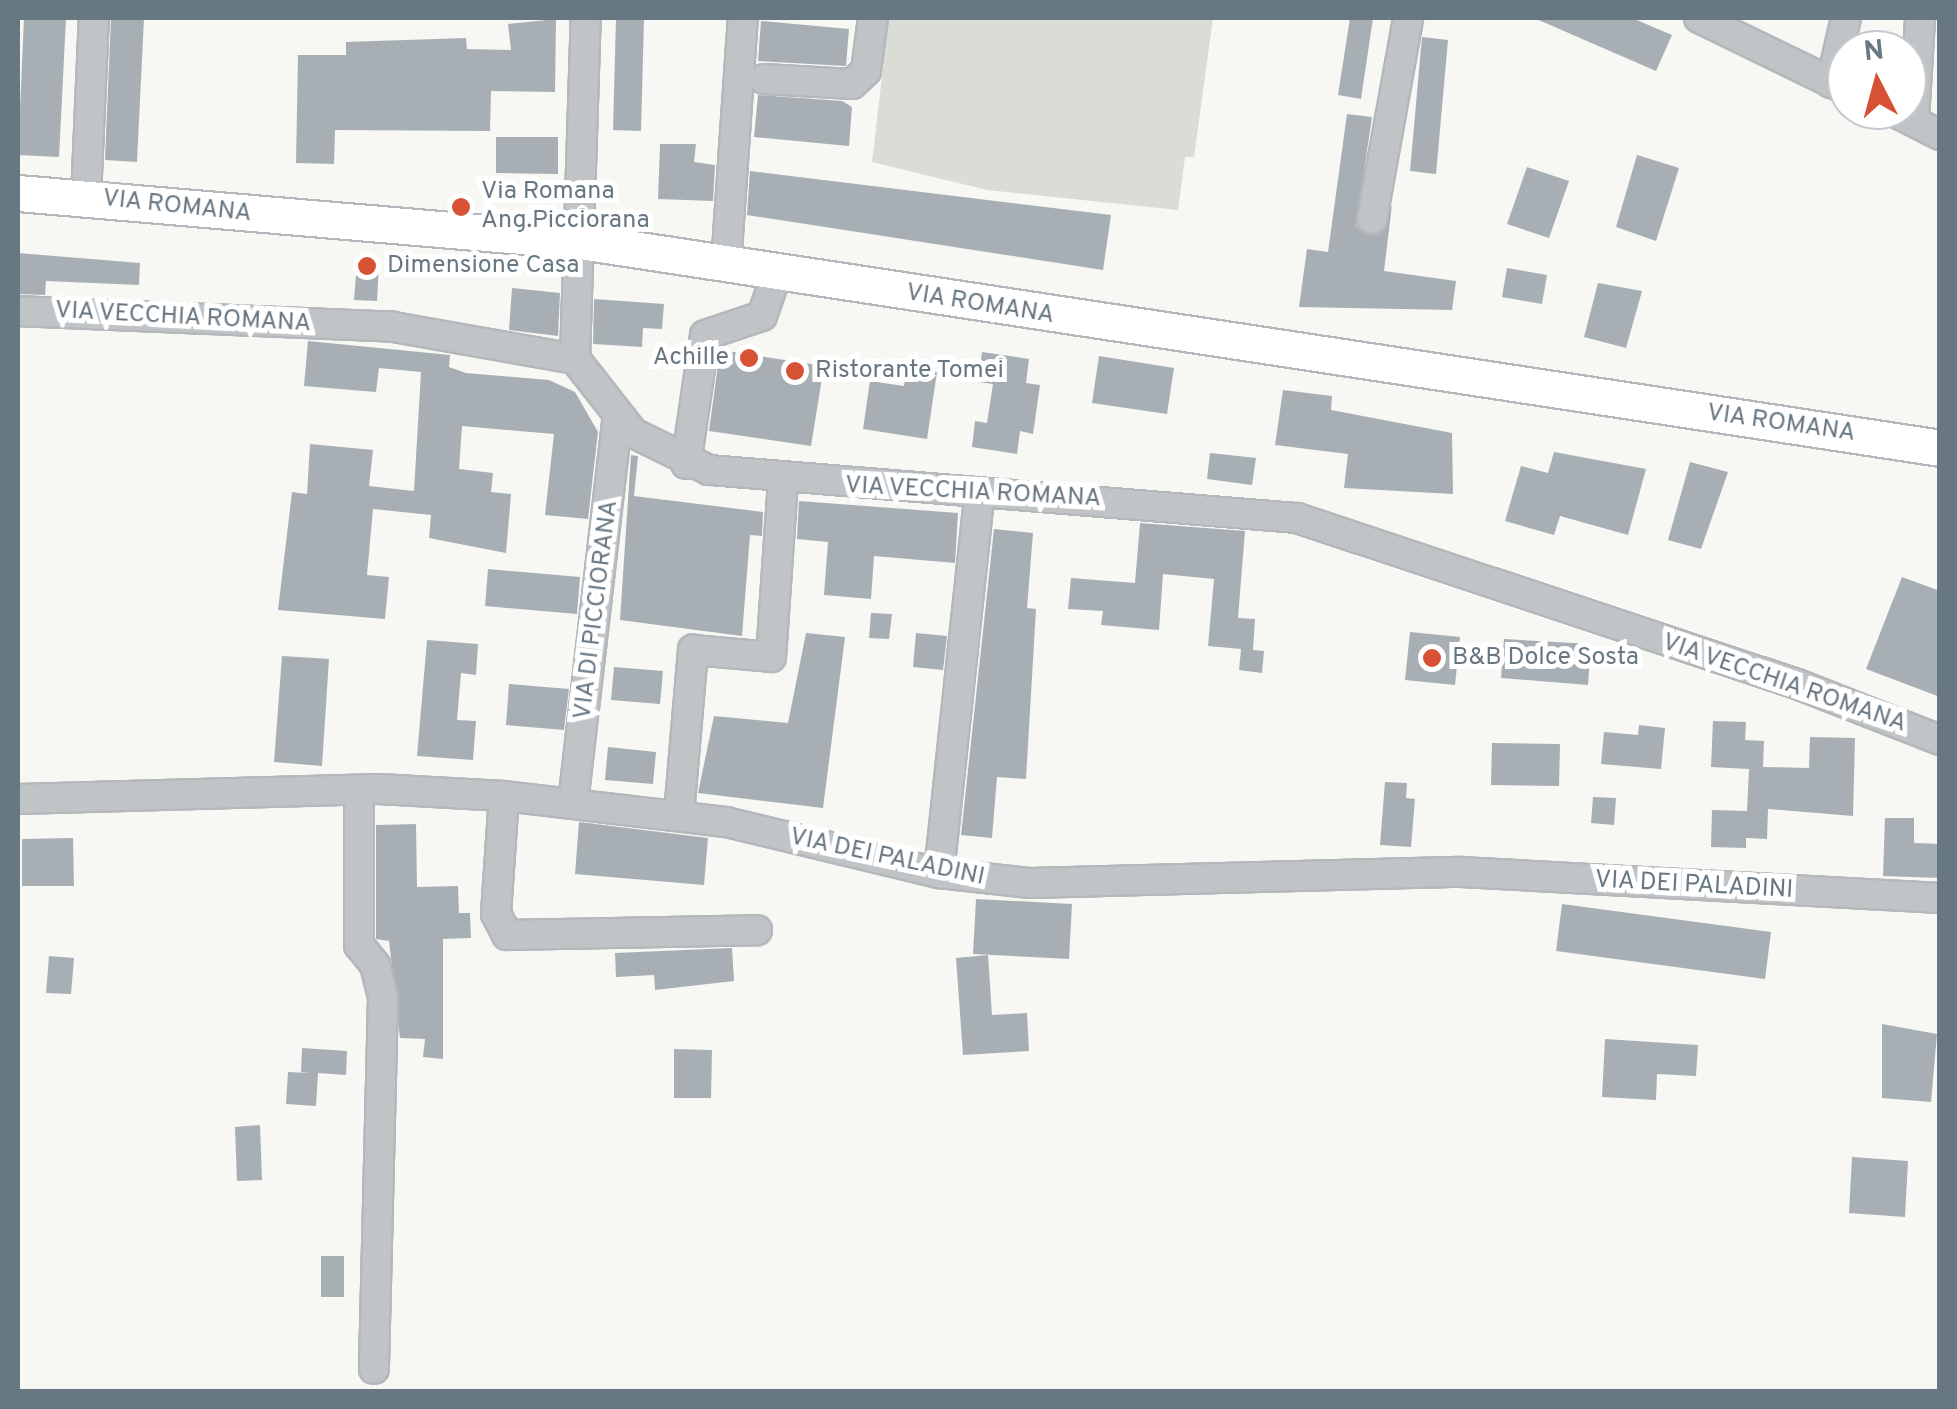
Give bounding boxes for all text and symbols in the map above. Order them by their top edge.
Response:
north arrow [1827,30,1927,130]
text: N [1862,33,1886,71]
place label: Via Romana Ang.Picciorana [481,178,650,237]
street label: VIA ROMANA [100,184,254,230]
marker: Via Romana Ang.Picciorana [450,196,472,218]
place label: Dimensione Casa [387,251,579,281]
marker: Dimensione Casa [356,255,378,277]
street label: VIA ROMANA [903,278,1057,332]
street label: VIA VECCHIA ROMANA [53,296,313,340]
place label: Achille [653,343,729,373]
marker: Achille [738,347,760,369]
place label: Ristorante Tomei [815,356,1005,386]
marker: Ristorante Tomei [784,360,806,382]
street label: VIA ROMANA [1704,399,1858,449]
street label: VIA VECCHIA ROMANA [843,471,1103,515]
street label: VIA DI PICCIORANA [569,498,625,722]
street label: VIA VECCHIA ROMANA [1656,628,1912,740]
place label: B&B Dolce Sosta [1452,643,1639,673]
marker: B&B Dolce Sosta [1421,647,1443,669]
street label: VIA DEI PALADINI [786,823,988,893]
street label: VIA DEI PALADINI [1594,866,1794,906]

